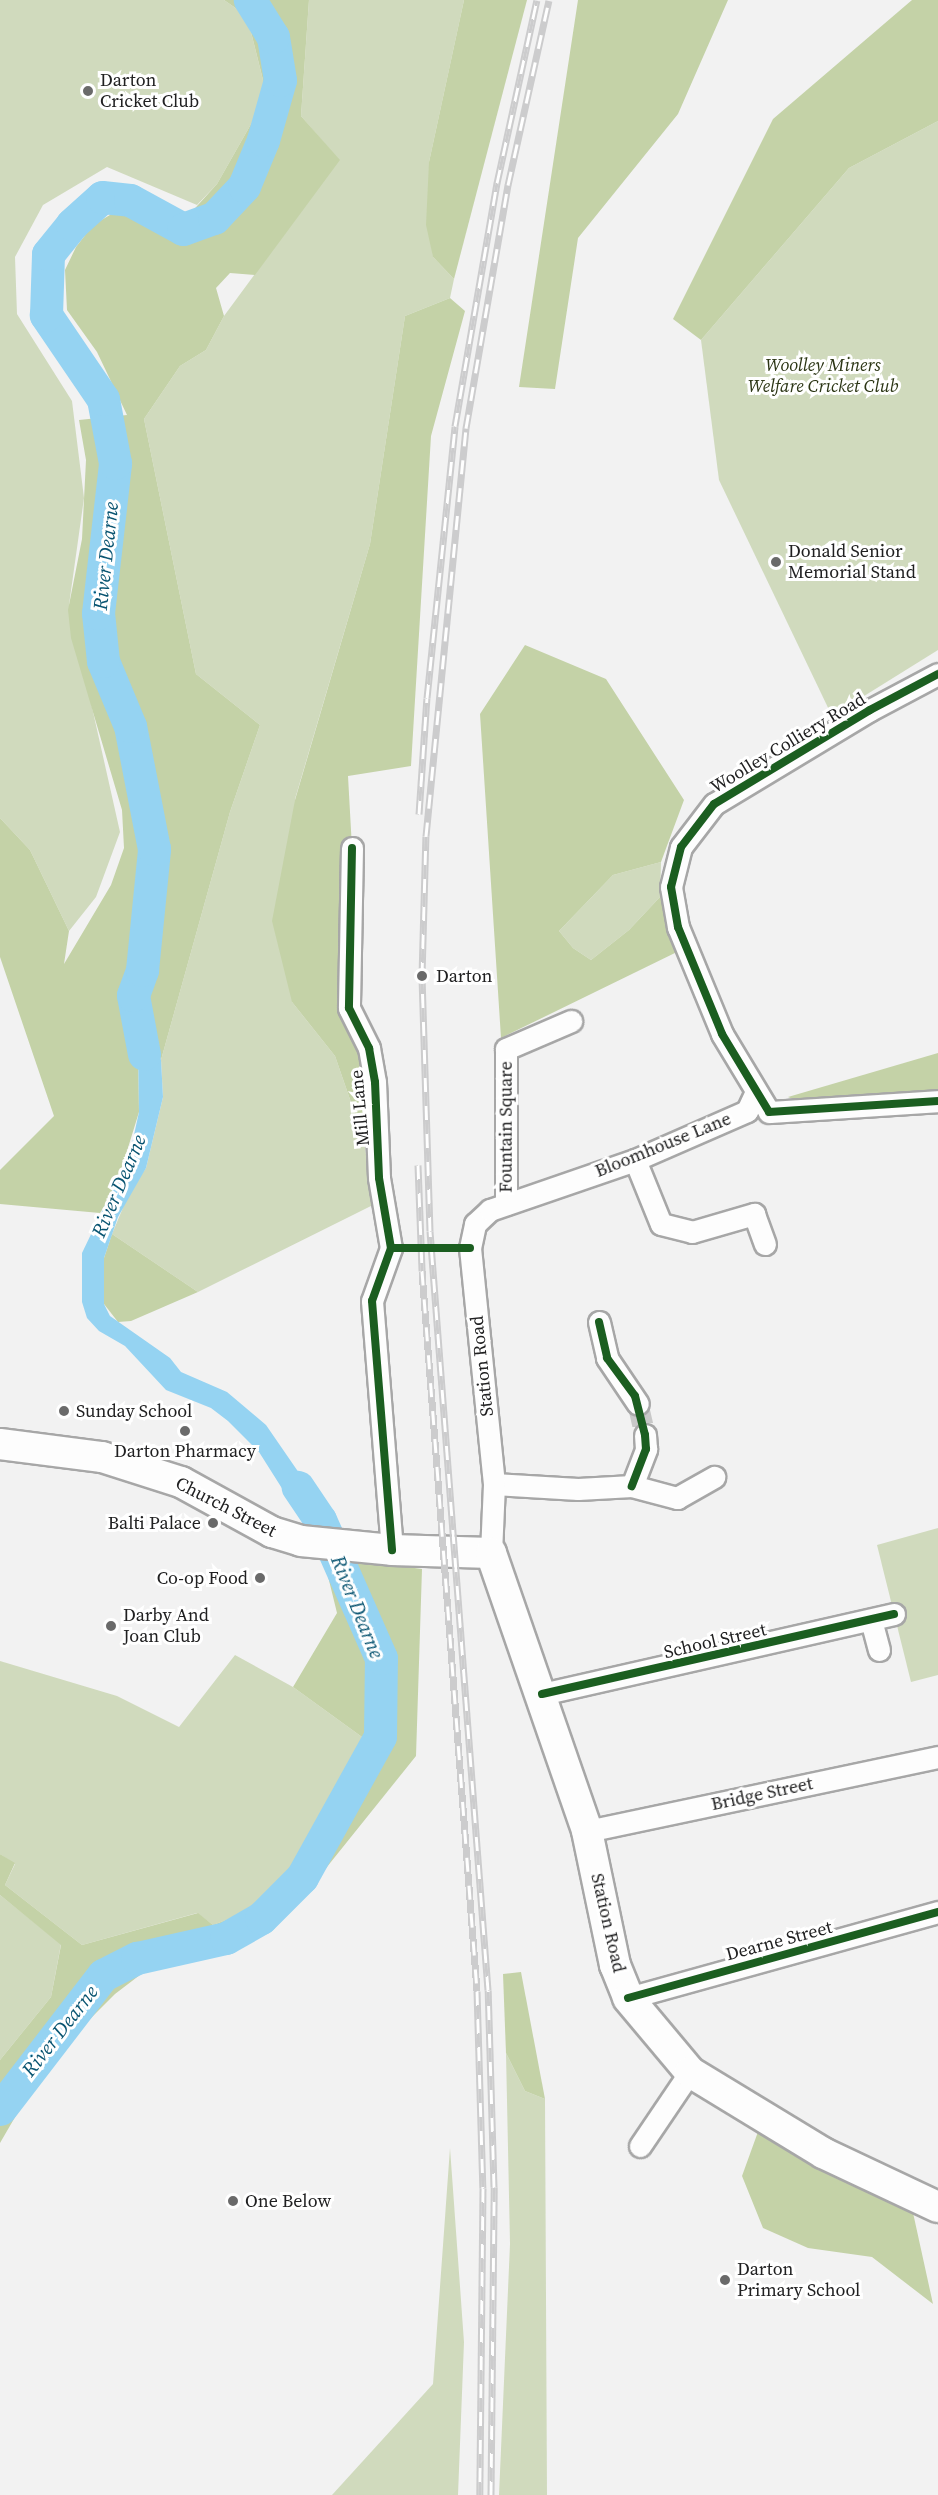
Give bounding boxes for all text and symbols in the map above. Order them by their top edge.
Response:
place label: Darton Cricket Club [100,70,199,112]
marker: Darton Cricket Club [81,84,95,98]
park label: Woolley Miners Welfare Cricket Club [748,355,898,398]
water label: River Dearne [88,501,124,611]
place label: Donald Senior Memorial Stand [788,541,916,584]
marker: Donald Senior Memorial Stand [769,555,783,569]
street label: Woolley Colliery Road [707,688,869,798]
place label: Darton [436,965,492,987]
marker: Darton [413,967,431,985]
street label: Fountain Square [495,1061,517,1193]
street label: Mill Lane [346,1069,374,1147]
street label: Bloomhouse Lane [592,1108,734,1182]
water label: River Dearne [87,1131,151,1241]
street label: Station Road [466,1315,498,1417]
place label: Sunday School [76,1400,192,1422]
marker: Sunday School [57,1404,71,1418]
marker: Darton Pharmacy [178,1424,192,1438]
place label: Darton Pharmacy [114,1440,256,1462]
street label: Church Street [172,1472,280,1542]
place label: Balti Palace [108,1512,201,1534]
marker: Balti Palace [206,1516,220,1530]
water label: River Dearne [325,1552,389,1662]
place label: Co-op Food [157,1567,248,1589]
marker: Co-op Food [253,1571,267,1585]
place label: Darby And Joan Club [123,1605,209,1648]
marker: Darby And Joan Club [104,1619,118,1633]
street label: School Street [662,1619,768,1663]
street label: Bridge Street [709,1773,815,1815]
street label: Station Road [586,1871,630,1975]
street label: Dearne Street [723,1916,835,1966]
water label: River Dearne [17,1981,103,2081]
place label: One Below [245,2190,331,2212]
marker: One Below [226,2194,240,2208]
place label: Darton Primary School [737,2259,860,2302]
marker: Darton Primary School [718,2273,732,2287]

